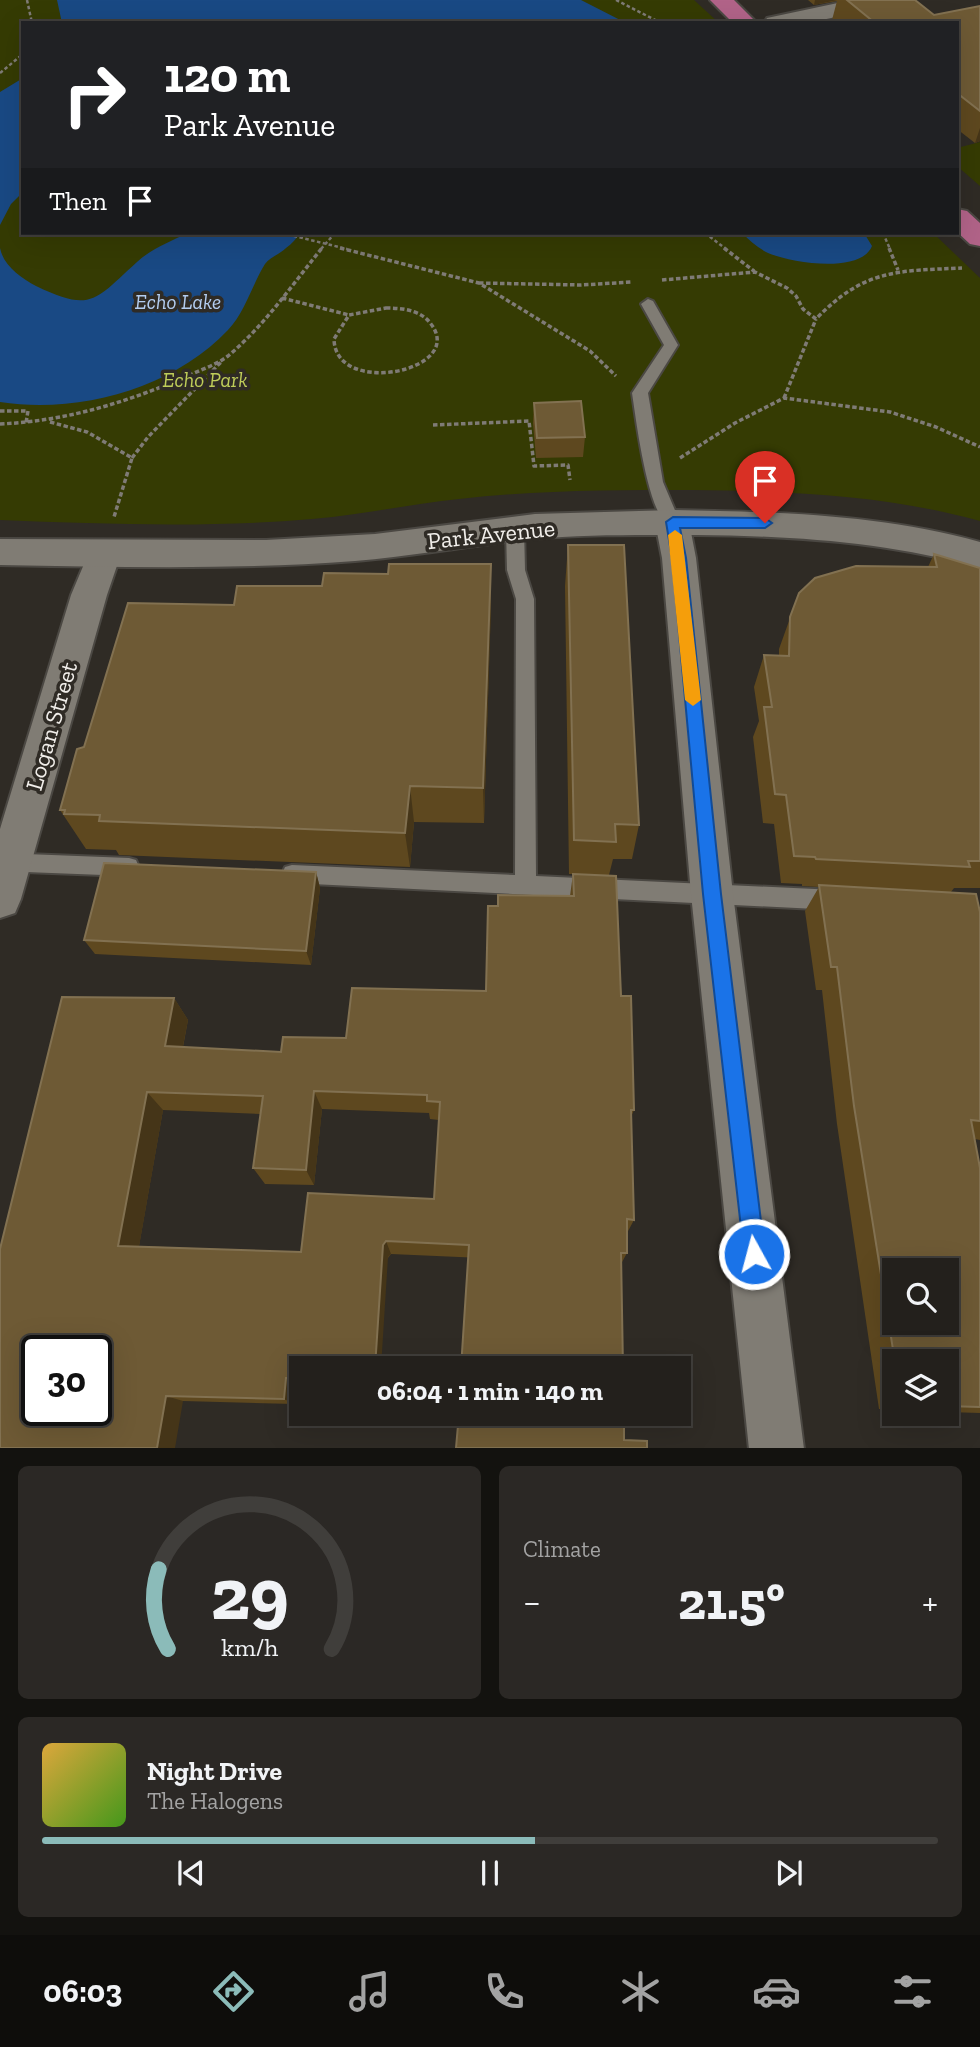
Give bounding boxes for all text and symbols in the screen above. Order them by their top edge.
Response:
text: 120 m [164,46,290,105]
icon: right [49,49,140,140]
text: Park Avenue [164,106,335,144]
icon: arrive [121,182,159,220]
text: Then [49,185,107,217]
water label: Echo Lake [135,289,221,314]
park label: Echo Park [162,367,248,392]
pin [735,451,795,523]
icon: arrive [746,462,784,500]
street label: Park Avenue [426,513,556,555]
street label: Logan Street [19,658,83,794]
position arrow [717,1217,791,1291]
map controls [882,1258,959,1426]
button: search [882,1258,959,1335]
speed limit sign: 30 [21,1335,112,1426]
button: layers [882,1349,959,1426]
text: 06:04 · 1 min · 140 m [377,1375,603,1407]
text: Climate [523,1535,601,1563]
text: 29 [210,1550,289,1638]
text: 21.5° [678,1570,785,1632]
text: − [523,1579,541,1625]
text: + [922,1579,938,1625]
text: km/h [221,1631,278,1661]
text: Night Drive [147,1755,282,1787]
text: The Halogens [147,1787,283,1815]
icon: previous [172,1854,210,1892]
icon: pause [471,1854,509,1892]
icon: next [770,1854,808,1892]
icon: directions [209,1967,258,2016]
icon: music [345,1967,394,2016]
icon: phone [480,1967,529,2016]
icon: climate [616,1967,665,2016]
icon: car [752,1967,801,2016]
icon: filters [888,1967,937,2016]
text: 06:03 [43,1972,122,2010]

